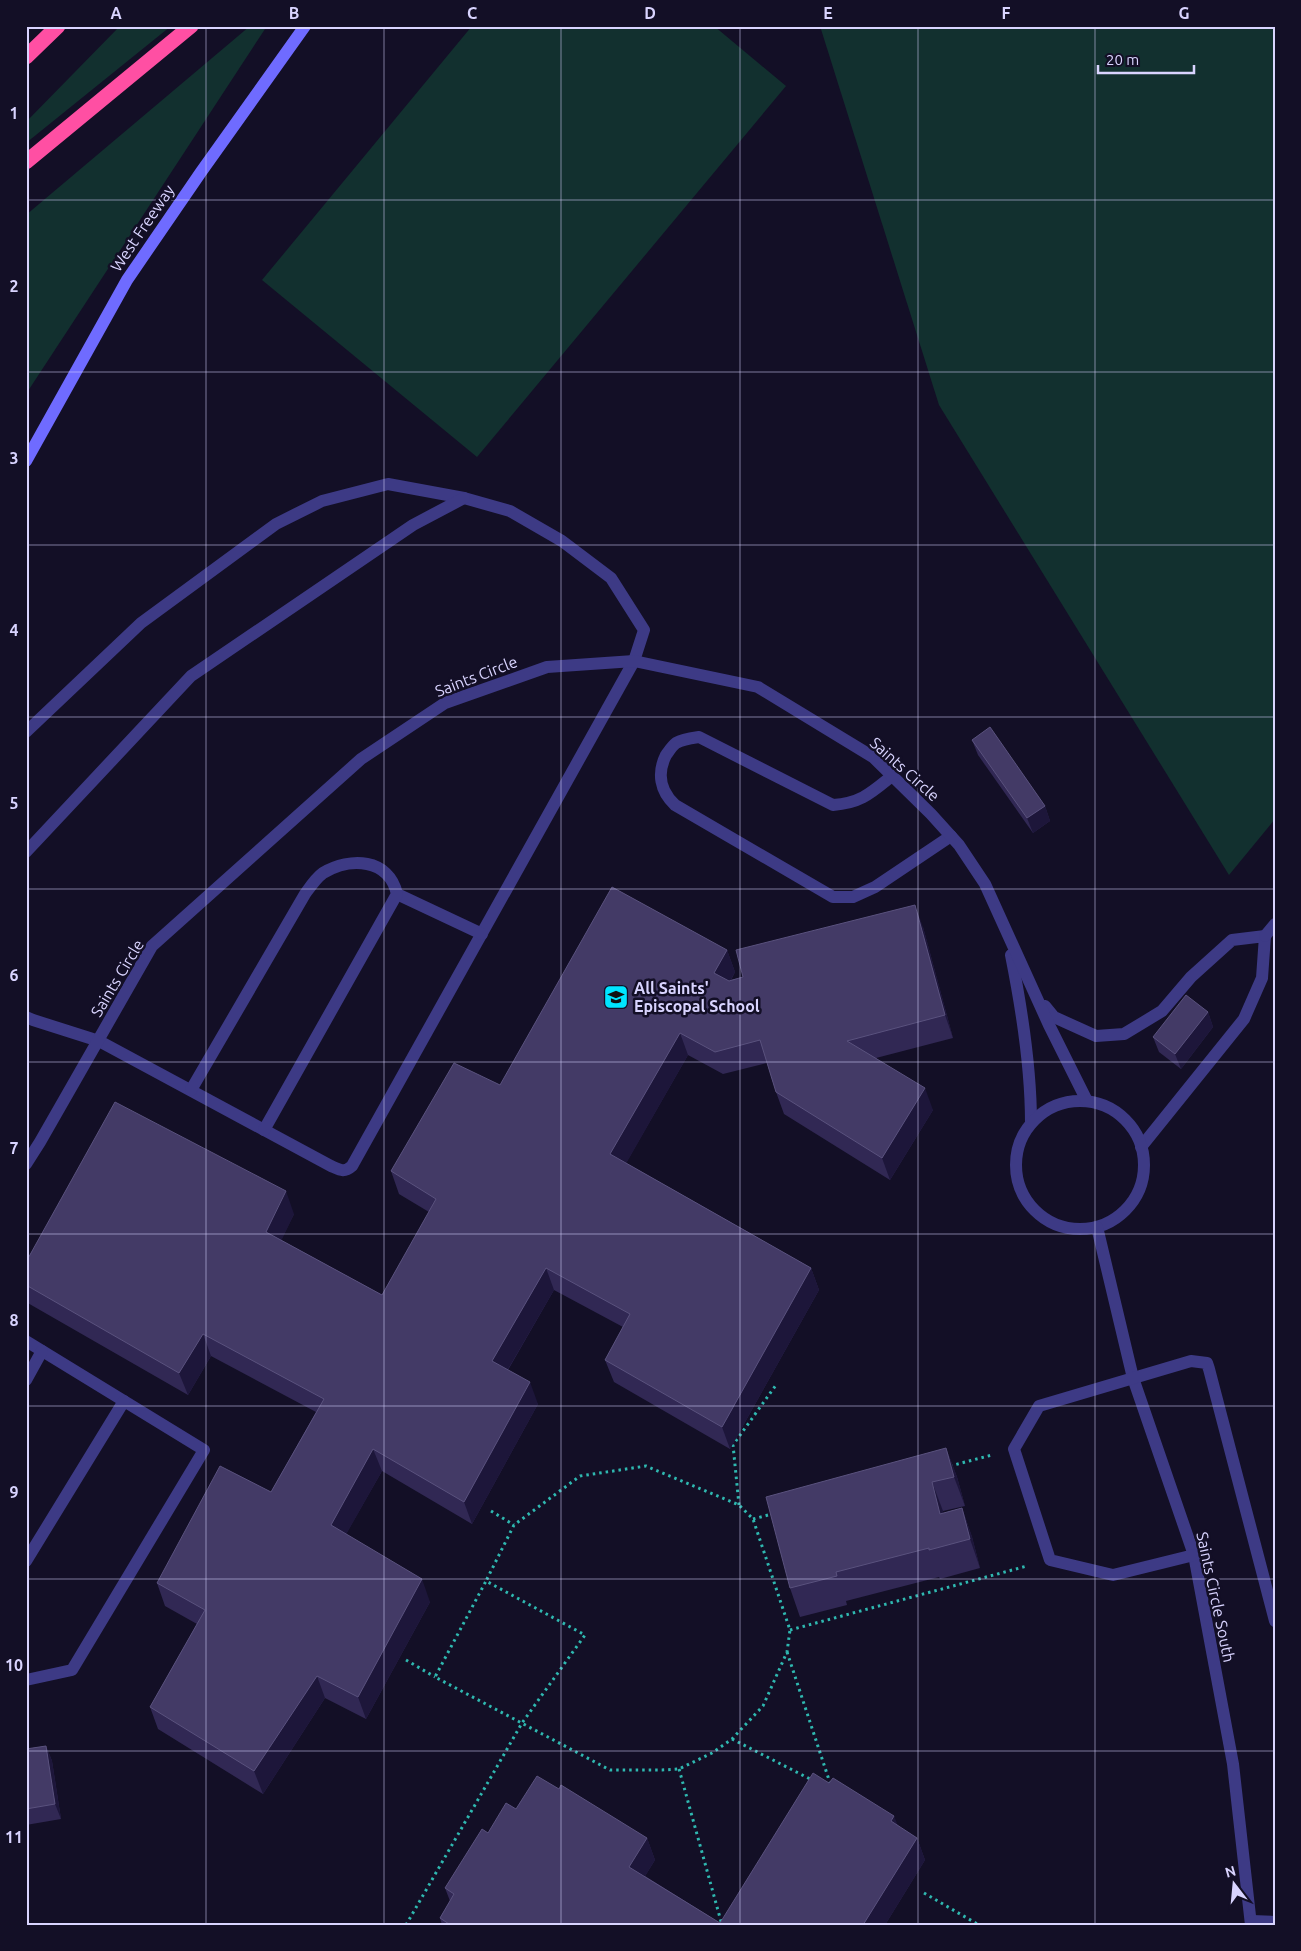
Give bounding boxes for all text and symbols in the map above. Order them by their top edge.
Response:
text: A [110,4,122,22]
text: B [289,4,299,22]
text: C [467,4,477,22]
text: D [644,4,656,22]
text: E [823,4,833,22]
text: F [1002,4,1011,22]
text: G [1178,4,1190,22]
scale bar [1098,42,1195,74]
text: 20 m [1106,51,1139,68]
text: 1 [9,104,19,122]
street label: West Freeway [106,181,178,275]
text: 2 [9,277,19,295]
text: 3 [9,449,19,467]
text: 4 [9,621,19,639]
street label: Saints Circle [432,652,520,700]
street label: Saints Circle [867,733,943,805]
text: 5 [9,794,19,812]
street label: Saints Circle [87,936,147,1020]
text: 6 [9,966,19,984]
place label: All Saints' Episcopal School [634,979,760,1015]
school or university icon: All Saints' Episcopal School [603,984,629,1010]
text: 7 [9,1139,19,1157]
text: 8 [9,1311,19,1329]
text: 9 [9,1483,19,1501]
street label: Saints Circle South [1193,1530,1239,1664]
text: 10 [5,1656,23,1674]
text: 11 [5,1828,23,1846]
north arrow [1208,1858,1258,1908]
text: N [1223,1862,1238,1881]

